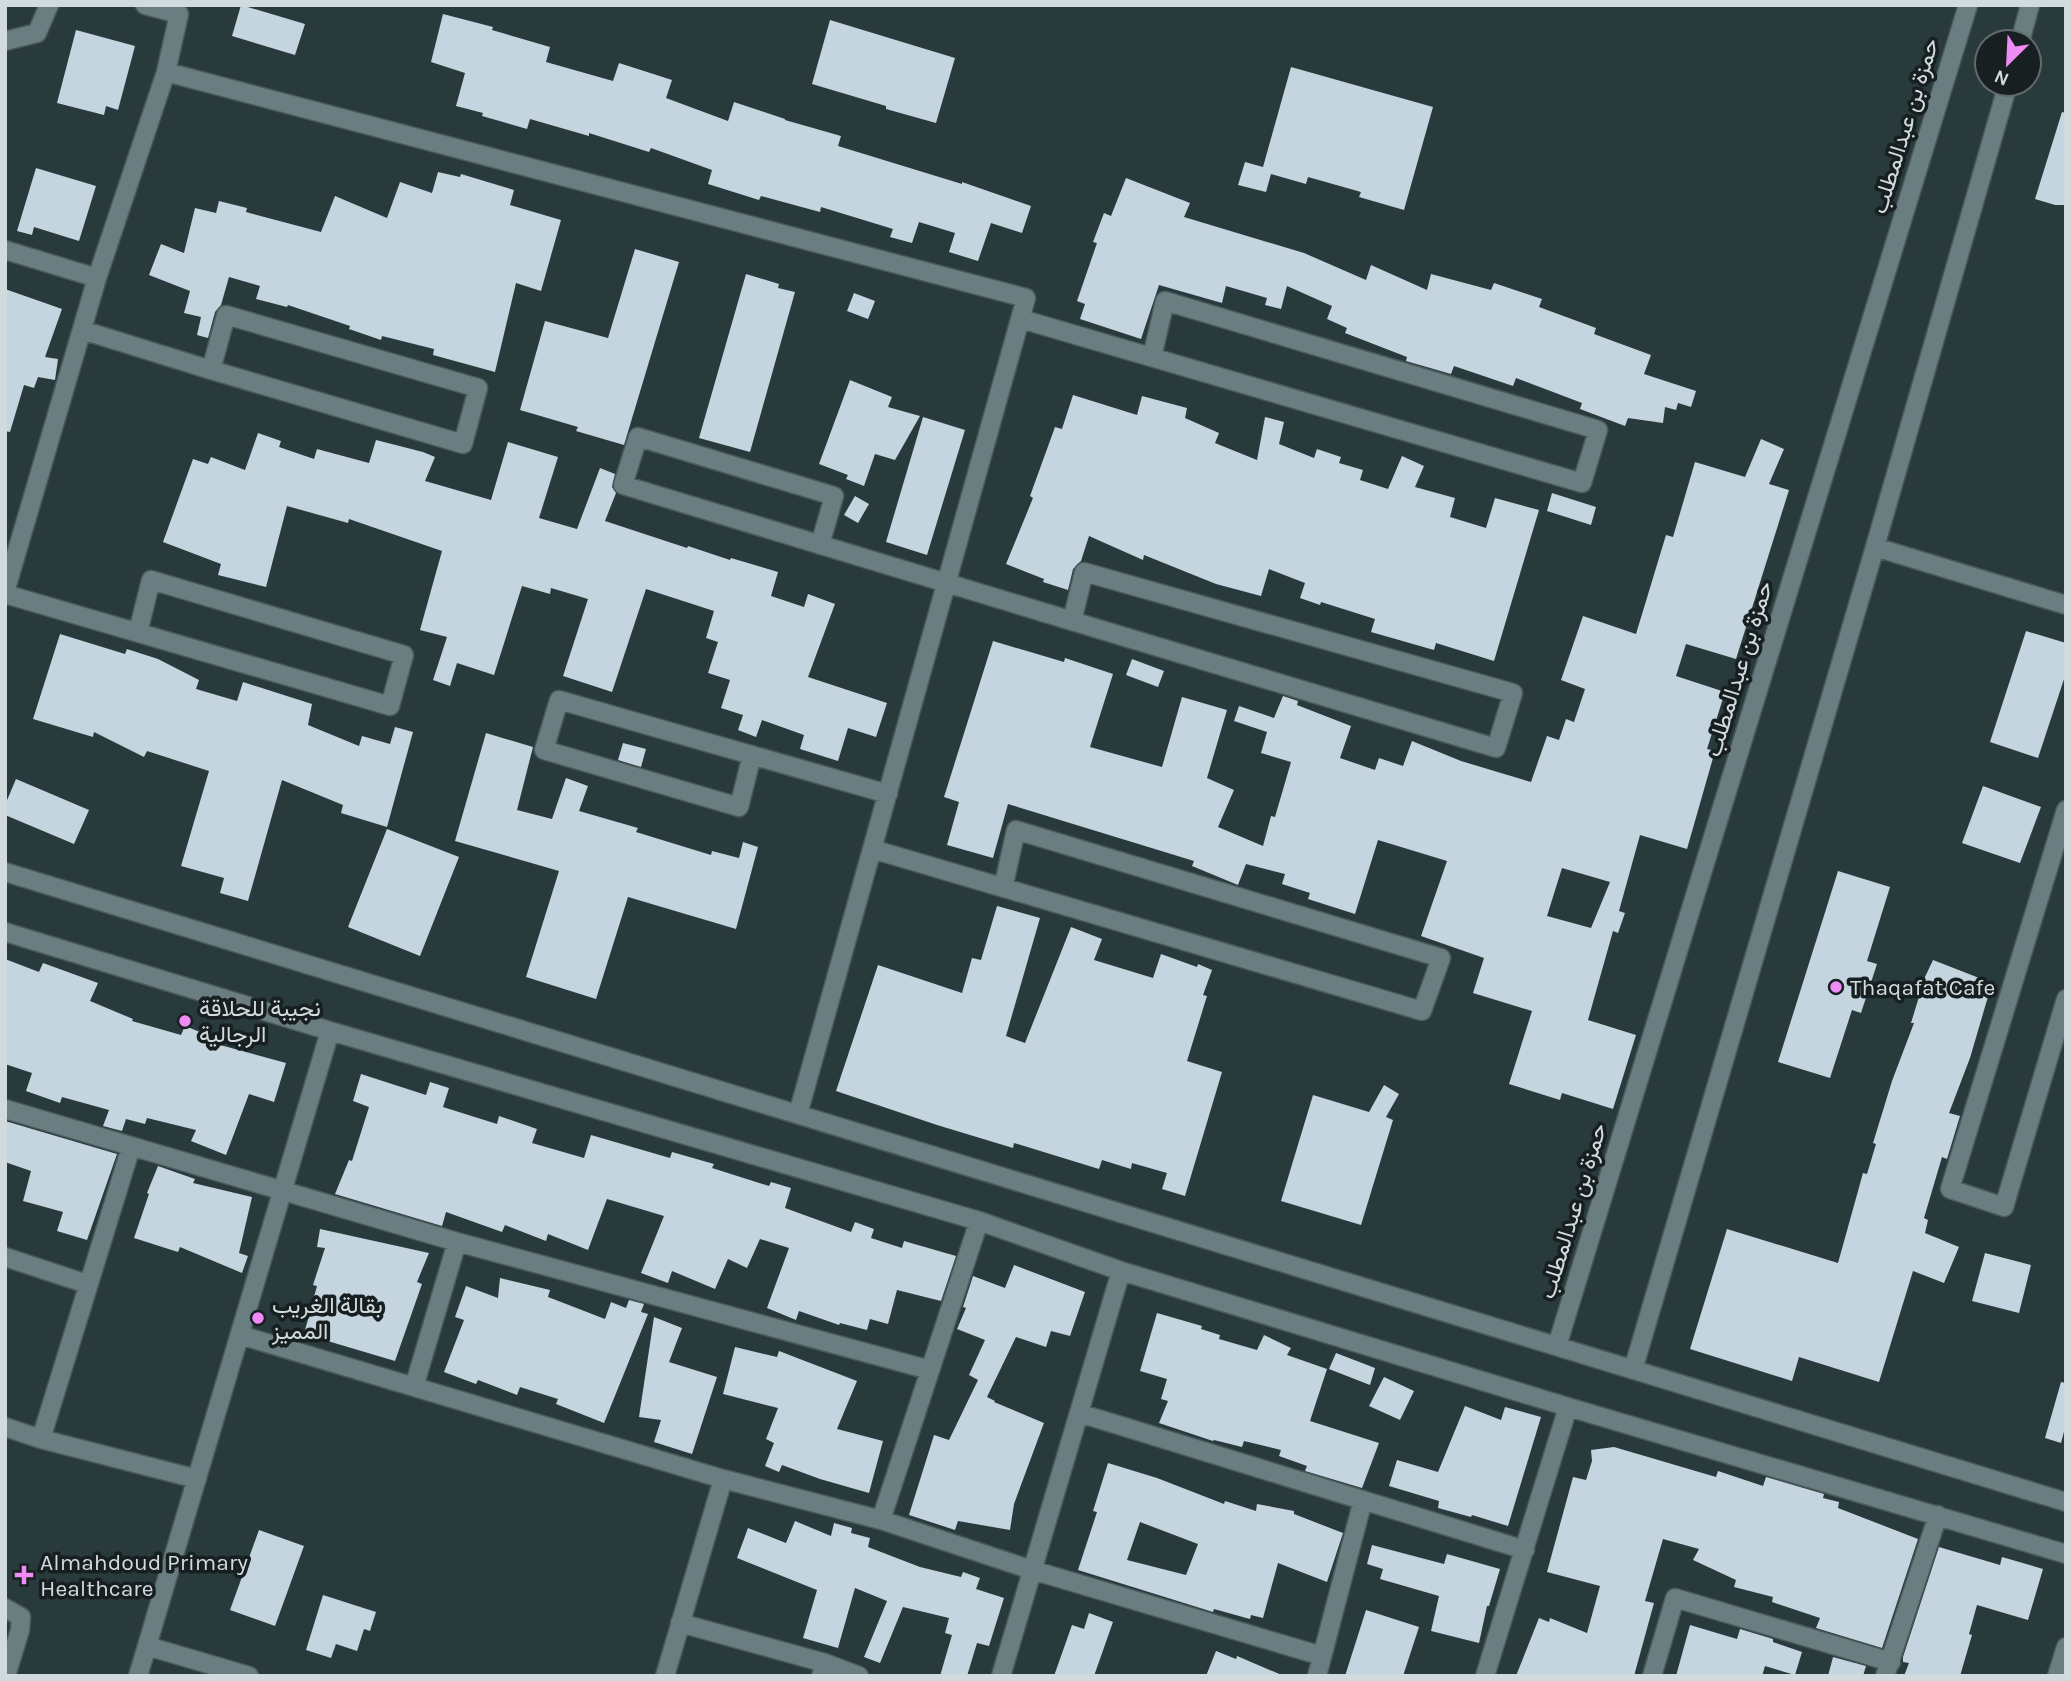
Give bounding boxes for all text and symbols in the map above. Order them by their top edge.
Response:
north arrow [1973,28,2043,98]
street label: حمزة بن عبدالمطلب [1865,35,1946,217]
text: N [1991,65,2012,90]
street label: حمزة بن عبدالمطلب [1699,578,1780,760]
place label: Thaqafat Cafe [1850,974,1995,1001]
marker: Thaqafat Cafe [1828,979,1844,995]
place label: نجيبة للحلاقة الرجالية [199,995,321,1049]
marker: نجيبة للحلاقة الرجالية [177,1013,193,1029]
street label: حمزة بن عبدالمطلب [1533,1120,1614,1302]
place label: بقالة الغريب المميز [271,1292,383,1346]
marker: بقالة الغريب المميز [250,1310,266,1326]
place label: Almahdoud Primary Healthcare [40,1549,248,1602]
marker: Almahdoud Primary Healthcare [14,1565,34,1585]

